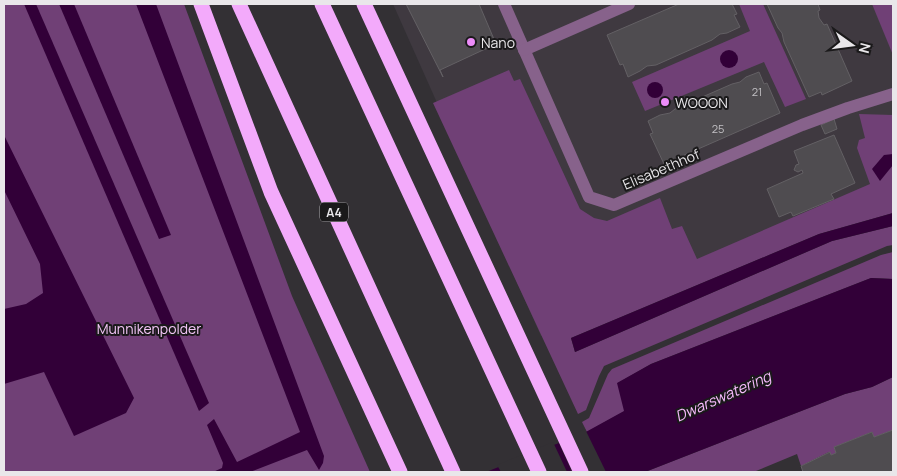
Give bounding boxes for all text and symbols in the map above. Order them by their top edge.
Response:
north arrow [827,20,877,70]
place label: Nano [481,33,515,52]
marker: Nano [465,36,477,48]
text: N [855,41,876,55]
house number: 21 [752,84,762,99]
place label: WOOON [675,93,728,112]
marker: WOOON [659,96,671,108]
house number: 25 [712,121,724,136]
street label: Elisabethhof [620,144,702,194]
road number: A4 [320,202,348,222]
park label: Munnikenpolder [97,319,201,338]
water label: Dwarswatering [672,365,775,426]

